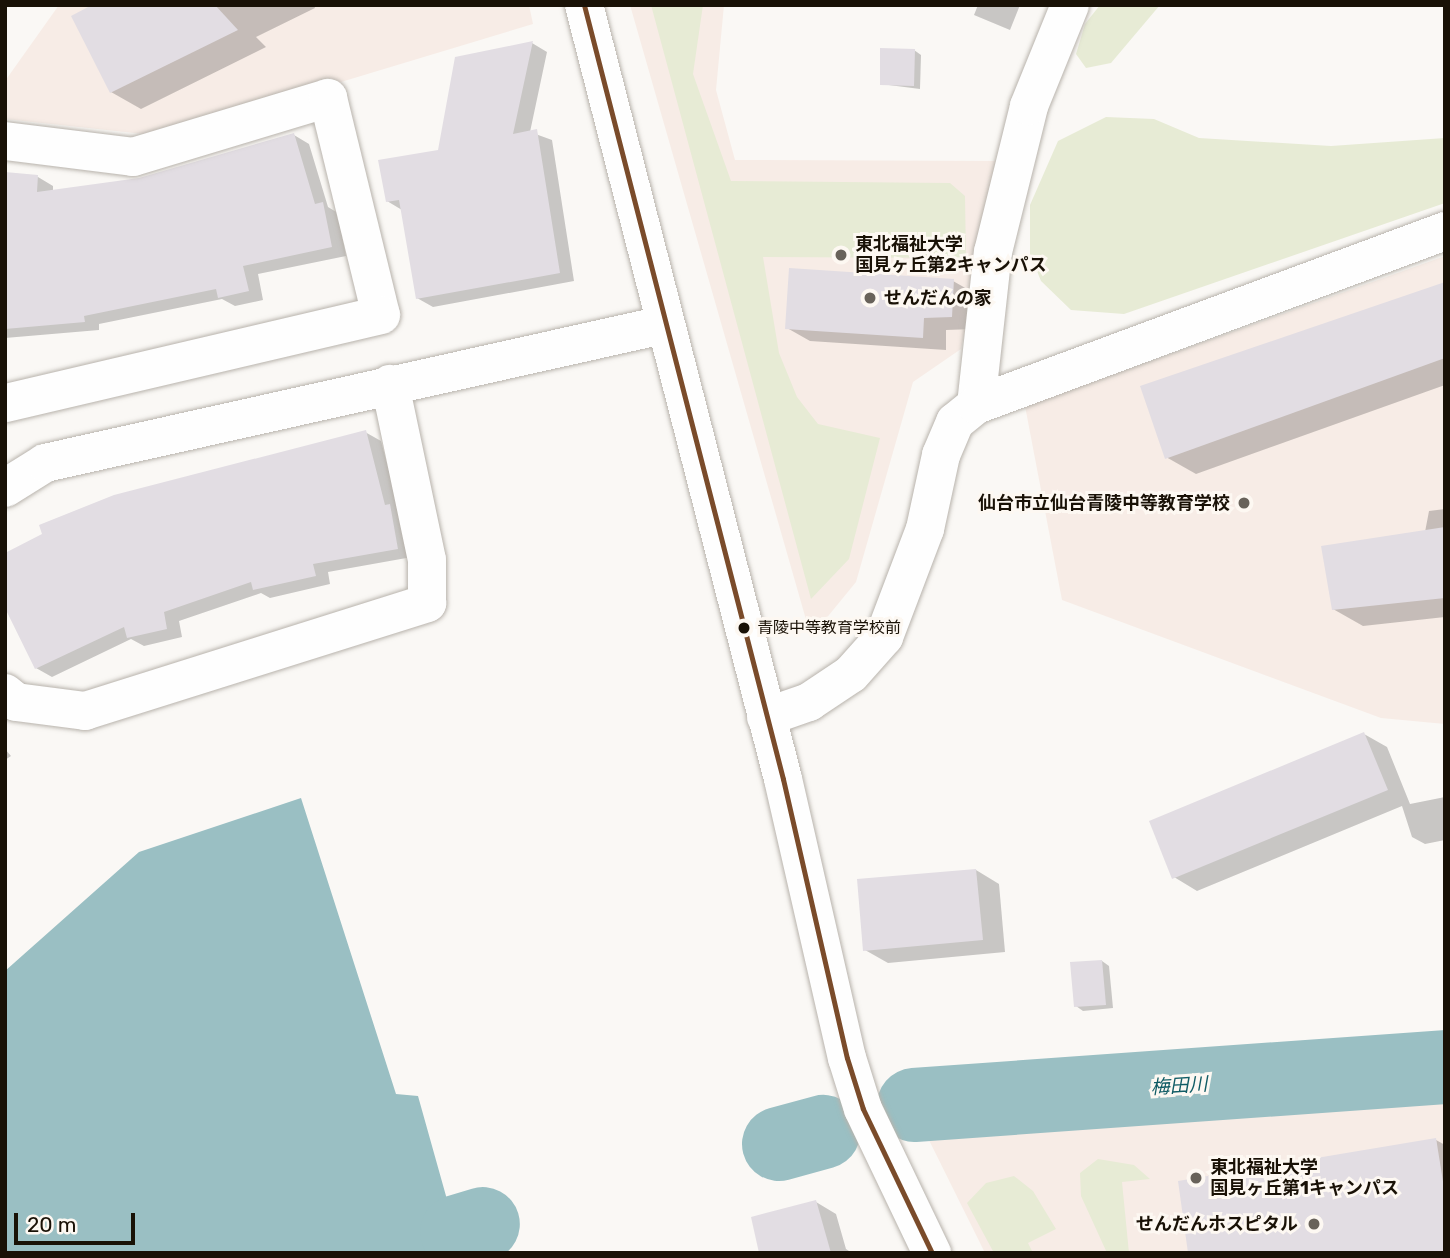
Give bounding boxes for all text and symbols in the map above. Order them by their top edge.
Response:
place label: 東北福祉大学 国見ヶ丘第2キャンパス [855,234,1047,276]
marker: 東北福祉大学 国見ヶ丘第2キャンパス [833,247,849,263]
place label: せんだんの家 [884,287,992,309]
marker: せんだんの家 [862,290,878,306]
place label: 仙台市立仙台青陵中等教育学校 [978,492,1230,514]
marker: 仙台市立仙台青陵中等教育学校 [1236,495,1252,511]
place label: 青陵中等教育学校前 [757,618,901,638]
marker: 青陵中等教育学校前 [737,621,751,635]
water label: 梅田川 [1150,1073,1208,1099]
place label: 東北福祉大学 国見ヶ丘第1キャンパス [1210,1157,1399,1200]
marker: 東北福祉大学 国見ヶ丘第1キャンパス [1188,1170,1204,1186]
scale bar [18,1198,138,1242]
text: 20 m [27,1212,76,1237]
place label: せんだんホスピタル [1136,1213,1298,1235]
marker: せんだんホスピタル [1304,1214,1324,1234]

